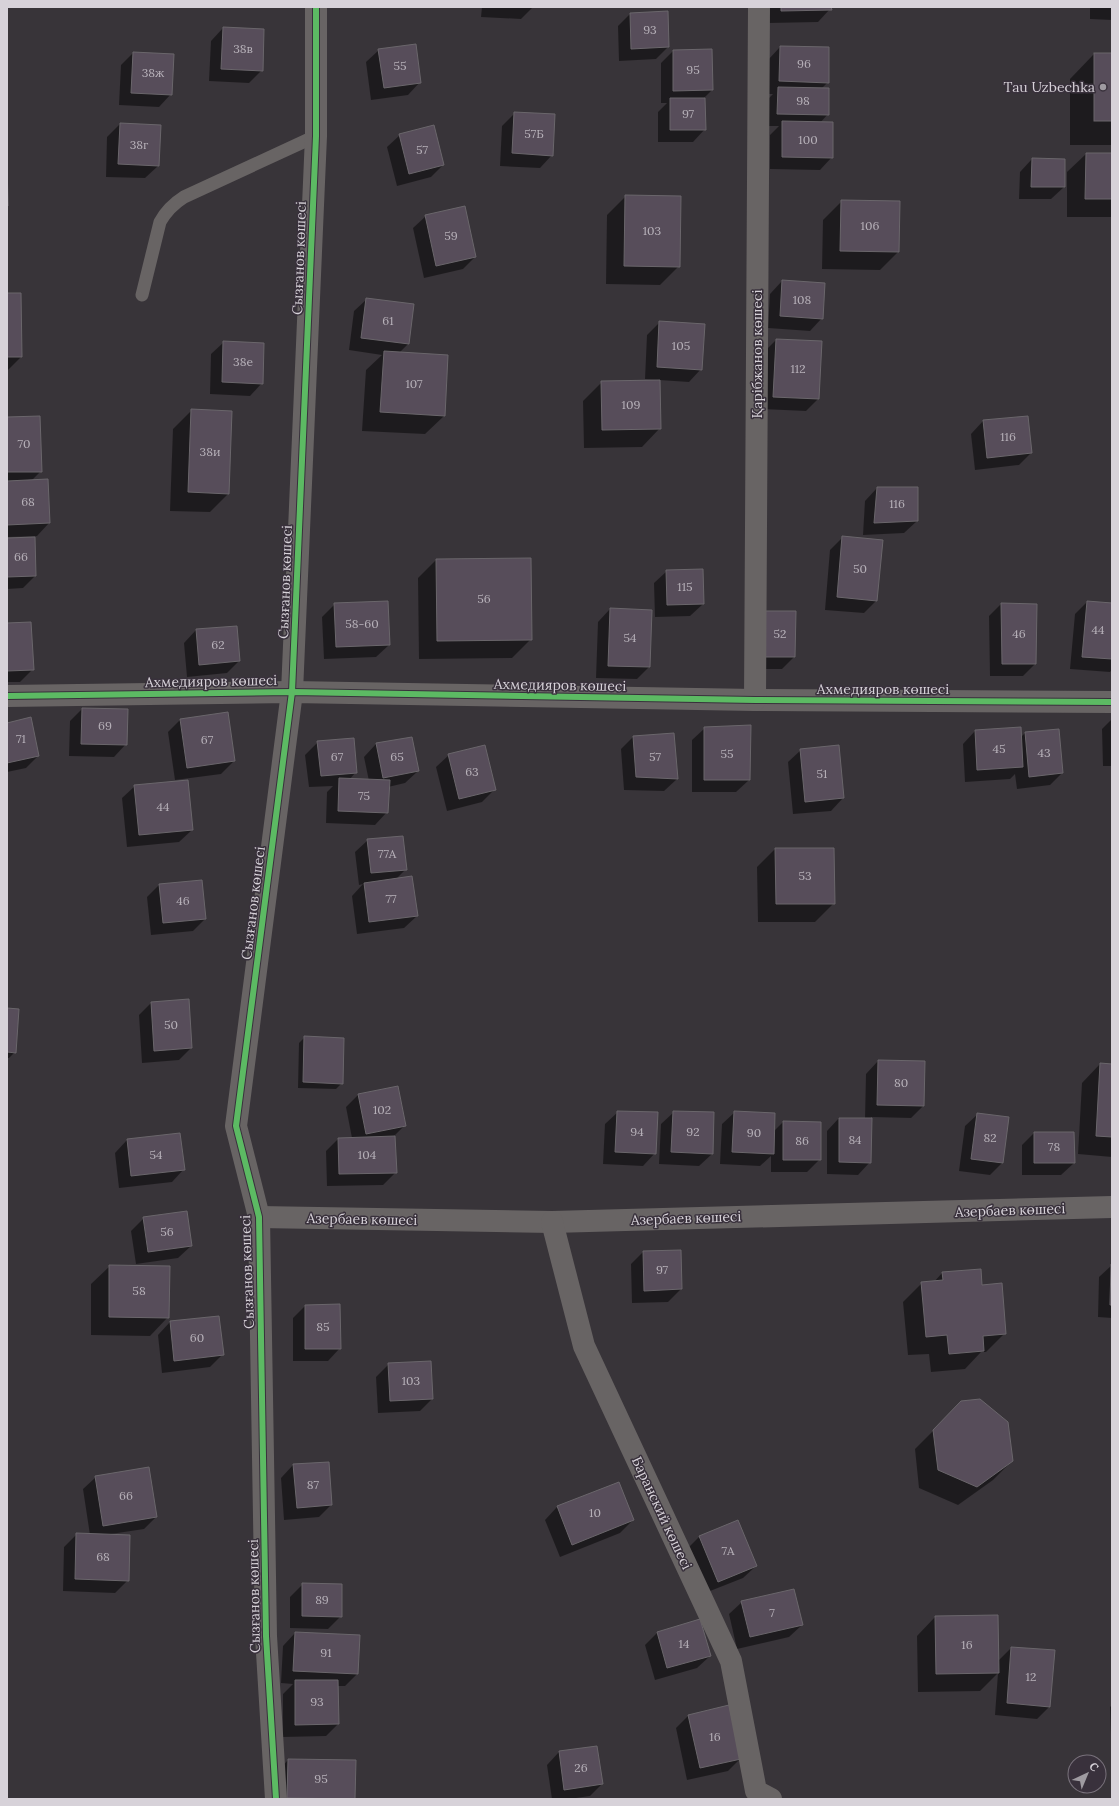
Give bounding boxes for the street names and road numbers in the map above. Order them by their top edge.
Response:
street label: Сызғанов көшесі [288,201,310,315]
street label: Қарібжанов көшесі [748,290,766,418]
street label: Сызғанов көшесі [274,525,296,639]
street label: Ахмедияров көшесі [144,671,277,691]
street label: Ахмедияров көшесі [493,675,626,695]
street label: Ахмедияров көшесі [816,680,949,698]
street label: Сызғанов көшесі [237,845,269,961]
street label: Азербаев көшесі [953,1199,1066,1221]
street label: Азербаев көшесі [629,1207,742,1229]
street label: Азербаев көшесі [306,1209,418,1229]
street label: Сызғанов көшесі [236,1215,258,1329]
street label: Баранский көшесі [628,1454,696,1572]
street label: Сызғанов көшесі [244,1539,264,1653]

